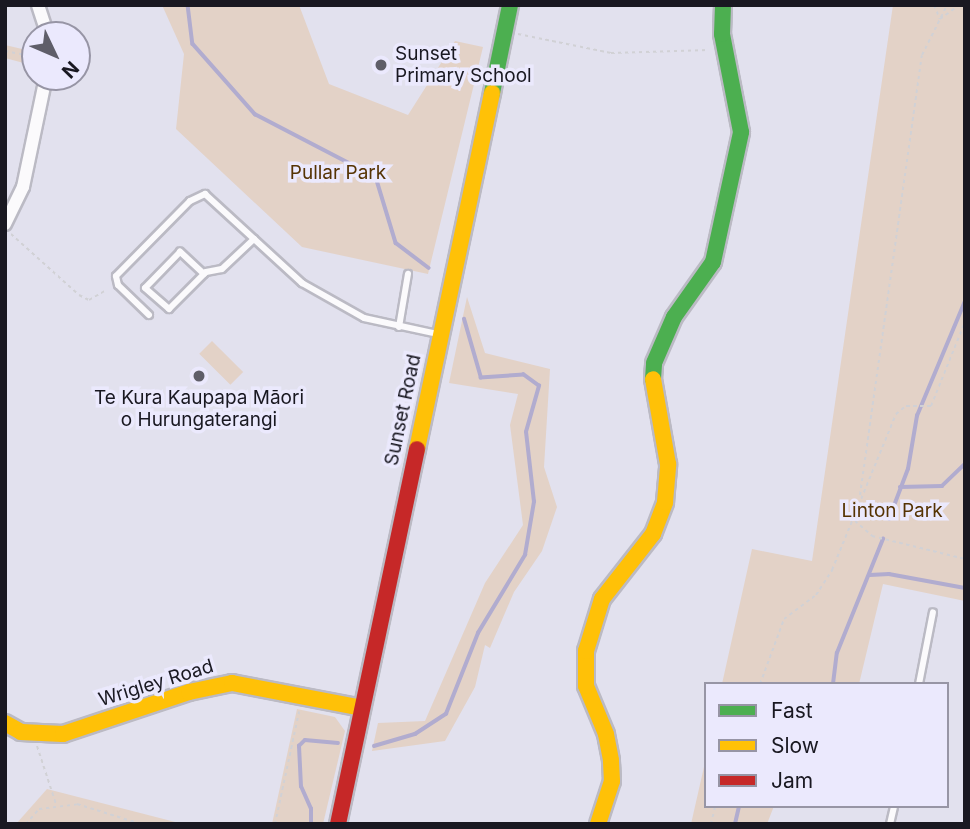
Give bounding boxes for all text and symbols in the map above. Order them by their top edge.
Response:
north arrow [21,21,91,91]
place label: Sunset Primary School [395,43,532,87]
text: N [57,56,83,83]
marker: Sunset Primary School [373,57,389,73]
park label: Pullar Park [290,162,386,184]
street label: Sunset Road [380,352,426,468]
marker: Te Kura Kaupapa Māori o Hurungaterangi [191,368,207,384]
place label: Te Kura Kaupapa Māori o Hurungaterangi [94,387,304,431]
park label: Linton Park [841,500,943,522]
street label: Wrigley Road [96,655,216,711]
legend [704,682,949,808]
text: Fast [771,698,813,723]
text: Slow [771,733,819,758]
text: Jam [771,768,813,793]

